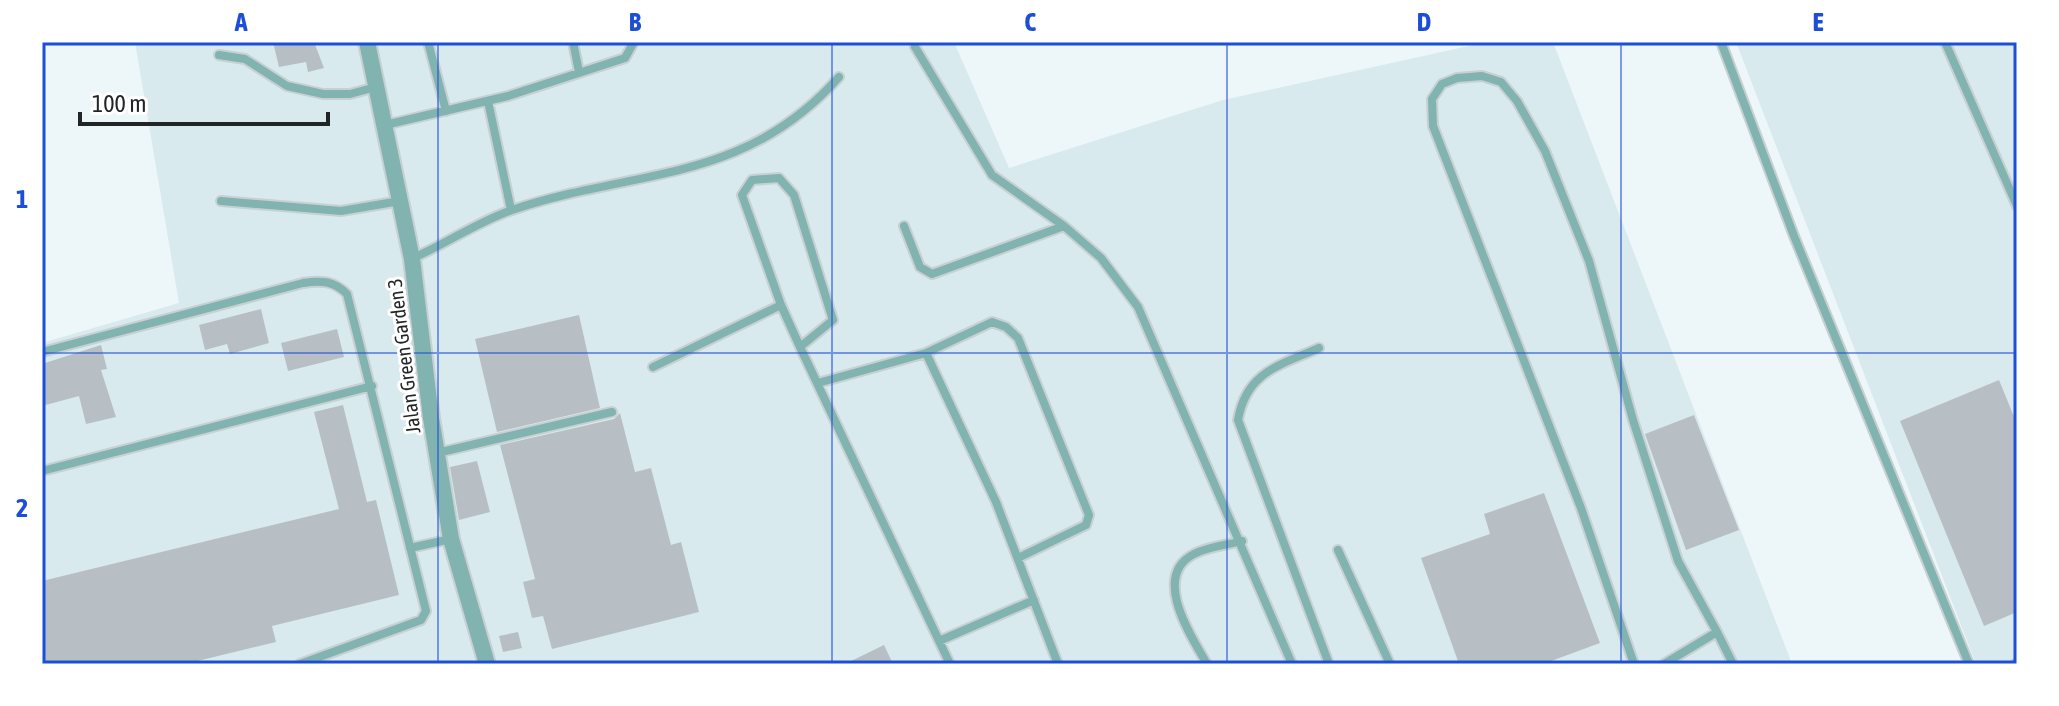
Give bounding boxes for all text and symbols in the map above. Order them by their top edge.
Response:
text: A [234,7,248,37]
text: B [629,7,642,37]
text: C [1024,7,1036,37]
text: D [1417,7,1431,37]
text: E [1812,7,1824,37]
scale bar [80,76,328,126]
text: 100 m [92,90,146,117]
text: 1 [16,184,28,214]
street label: Jalan Green Garden 3 [383,277,424,435]
text: 2 [16,493,28,523]

